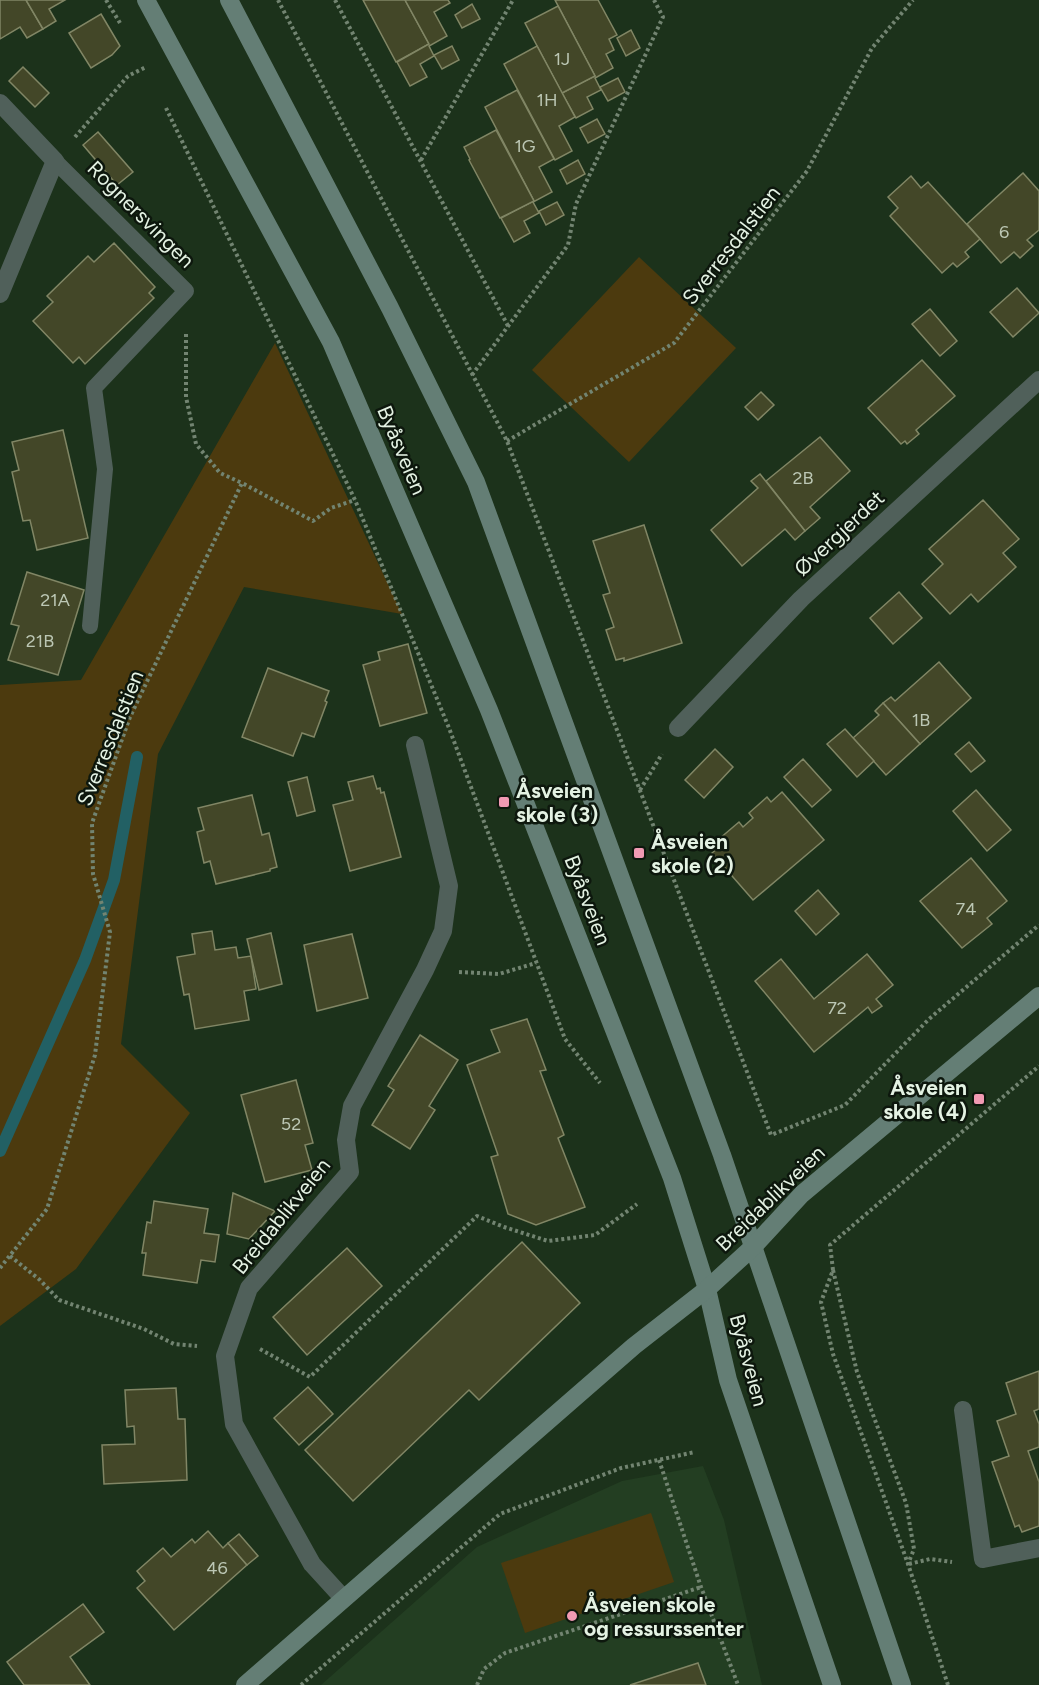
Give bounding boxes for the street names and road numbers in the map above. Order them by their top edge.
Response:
street label: Rognersvingen [82,155,200,273]
street label: Sverresdalstien [677,181,785,309]
street label: Byåsveien [372,402,432,498]
street label: Øvergjerdet [789,485,889,581]
street label: Sverresdalstien [71,667,149,809]
street label: Byåsveien [559,851,617,949]
street label: Breidablikveien [710,1140,830,1256]
street label: Breidablikveien [227,1153,335,1279]
street label: Byåsveien [725,1311,773,1409]

